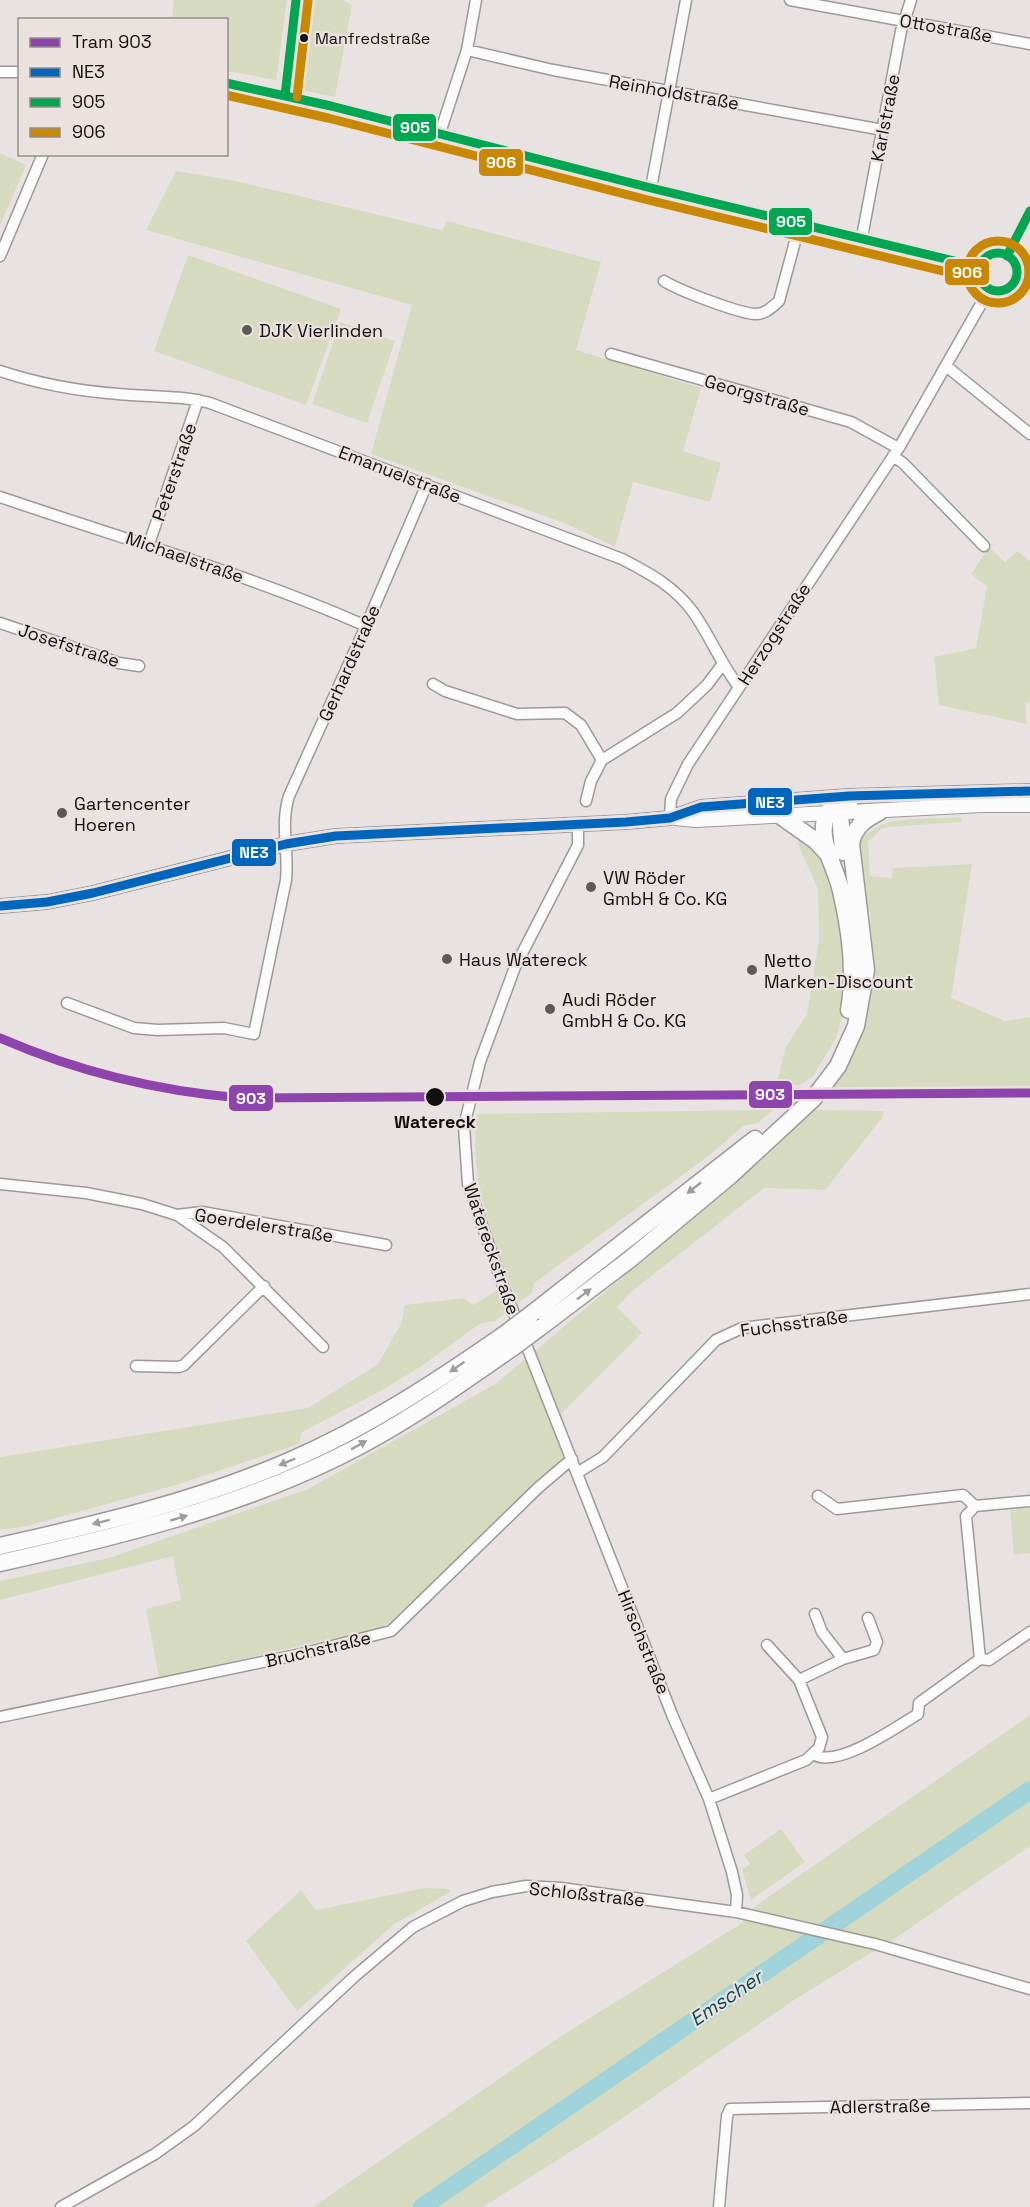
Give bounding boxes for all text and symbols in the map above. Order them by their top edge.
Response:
street label: Ottostraße [898,9,994,47]
legend [18,18,228,156]
place label: Manfredstraße [315,28,430,49]
text: Tram 903 [72,30,152,53]
marker: Manfredstraße [298,32,310,44]
text: NE3 [72,60,105,83]
street label: Reinholdstraße [607,69,741,115]
street label: Karlstraße [865,72,905,164]
text: 905 [72,90,105,113]
line badge: 905 [392,113,437,142]
text: 905 [400,117,430,138]
text: 906 [72,120,106,143]
line badge: 906 [478,148,524,177]
text: 906 [486,152,516,173]
line badge: 905 [768,207,813,236]
text: 905 [776,211,806,232]
line badge: 906 [944,258,990,286]
text: 906 [952,262,982,283]
place label: DJK Vierlinden [259,319,383,342]
marker: DJK Vierlinden [240,323,254,337]
street label: Georgstraße [702,369,812,421]
street label: Peterstraße [146,420,202,524]
street label: Emanuelstraße [336,440,464,508]
street label: Michaelstraße [123,526,247,588]
street label: Herzogstraße [732,579,816,689]
street label: Gerhardstraße [313,601,385,725]
street label: Josefstraße [15,618,123,672]
line badge: NE3 [747,787,793,816]
place label: Gartencenter Hoeren [74,792,190,836]
text: NE3 [755,792,785,813]
marker: Gartencenter Hoeren [55,806,69,820]
line badge: NE3 [231,838,277,867]
text: NE3 [239,842,269,863]
place label: VW Röder GmbH & Co. KG [603,866,727,910]
marker: VW Röder GmbH & Co. KG [584,880,598,894]
place label: Haus Watereck [459,948,588,971]
place label: Netto Marken-Discount [764,949,914,993]
marker: Haus Watereck [440,952,454,966]
marker: Netto Marken-Discount [745,963,759,977]
place label: Audi Röder GmbH & Co. KG [562,988,686,1032]
marker: Audi Röder GmbH & Co. KG [543,1002,557,1016]
line badge: 903 [748,1080,793,1109]
line badge: 903 [228,1084,274,1112]
text: 903 [755,1084,785,1105]
marker: Watereck [424,1086,446,1108]
text: 903 [236,1088,266,1109]
place label: Watereck [394,1110,476,1133]
street label: Watereckstraße [459,1180,525,1318]
one-way arrow [687,1181,702,1193]
street label: Goerdelerstraße [193,1203,335,1247]
one-way arrow [577,1288,592,1300]
street label: Fuchsstraße [739,1304,849,1342]
one-way arrow [449,1361,465,1373]
one-way arrow [351,1441,368,1451]
one-way arrow [277,1457,295,1467]
one-way arrow [170,1513,188,1522]
one-way arrow [92,1517,111,1527]
street label: Hirschstraße [613,1586,675,1698]
street label: Bruchstraße [263,1626,373,1672]
street label: Schloßstraße [528,1876,646,1912]
water label: Emscher [684,1963,770,2032]
street label: Adlerstraße [829,2094,931,2118]

